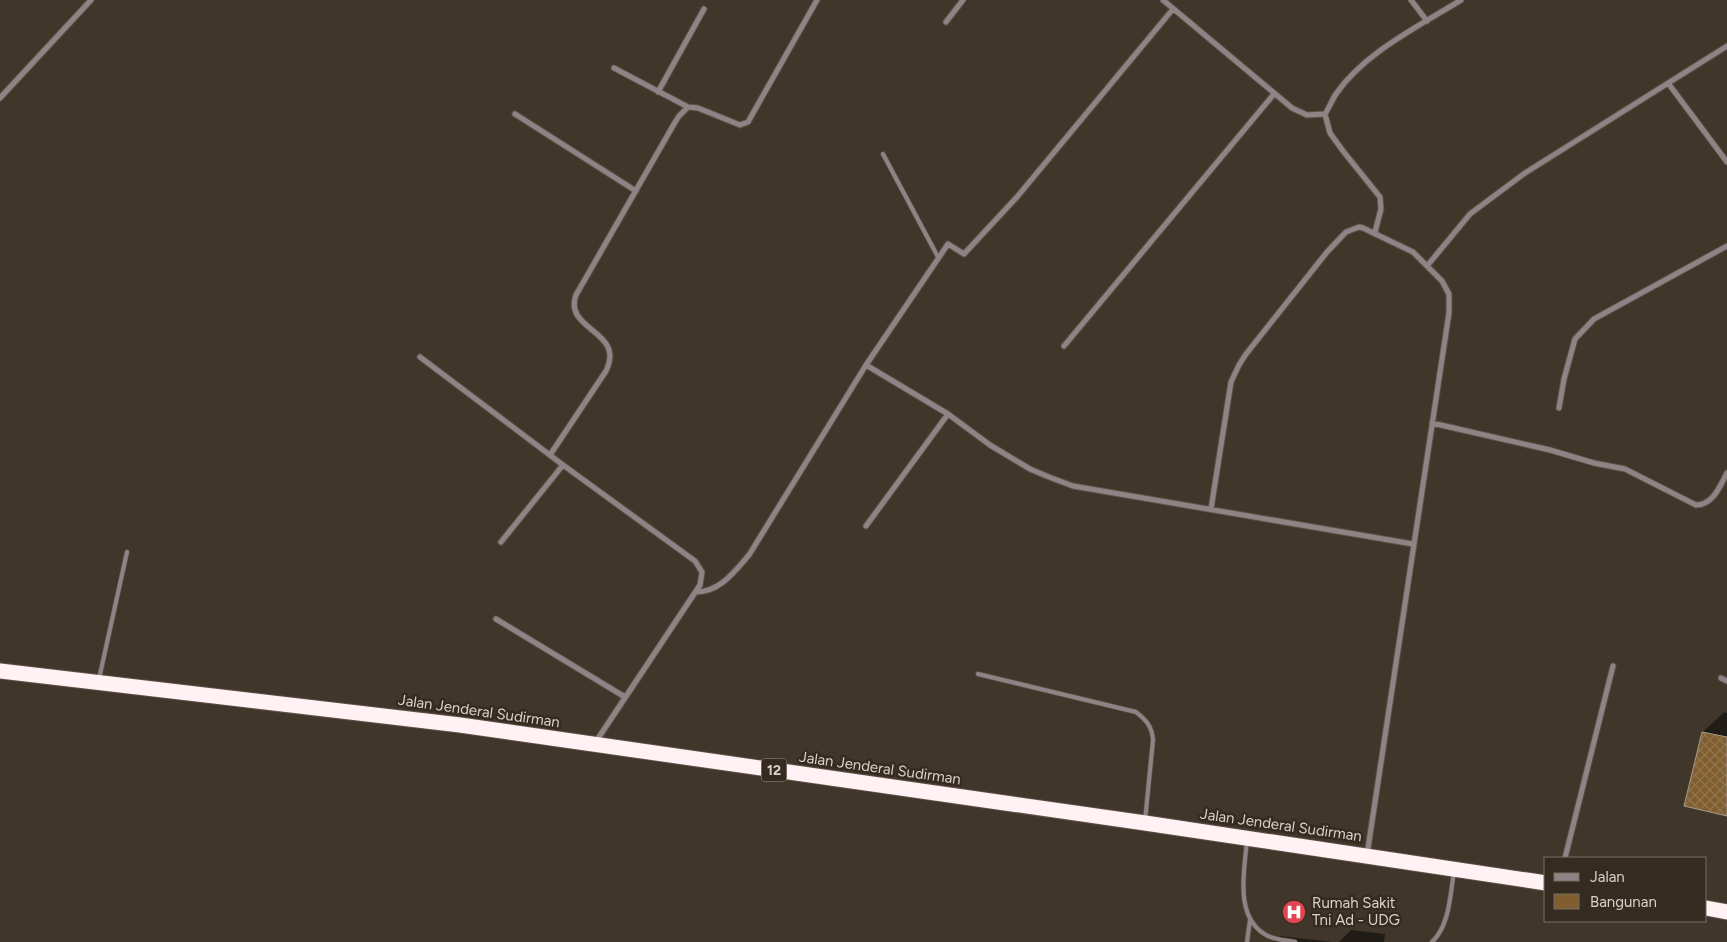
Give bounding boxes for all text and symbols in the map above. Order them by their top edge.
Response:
street label: Jalan Jenderal Sudirman [397,691,561,731]
street label: Jalan Jenderal Sudirman [798,748,962,788]
road number: 12 [762,758,786,782]
street label: Jalan Jenderal Sudirman [1199,805,1363,845]
legend [1544,857,1707,922]
text: Jalan [1590,868,1625,886]
text: Bangunan [1590,893,1657,911]
place label: Rumah Sakit Tni Ad - UDG [1312,894,1400,929]
hospital icon: Rumah Sakit Tni Ad - UDG [1281,899,1307,925]

